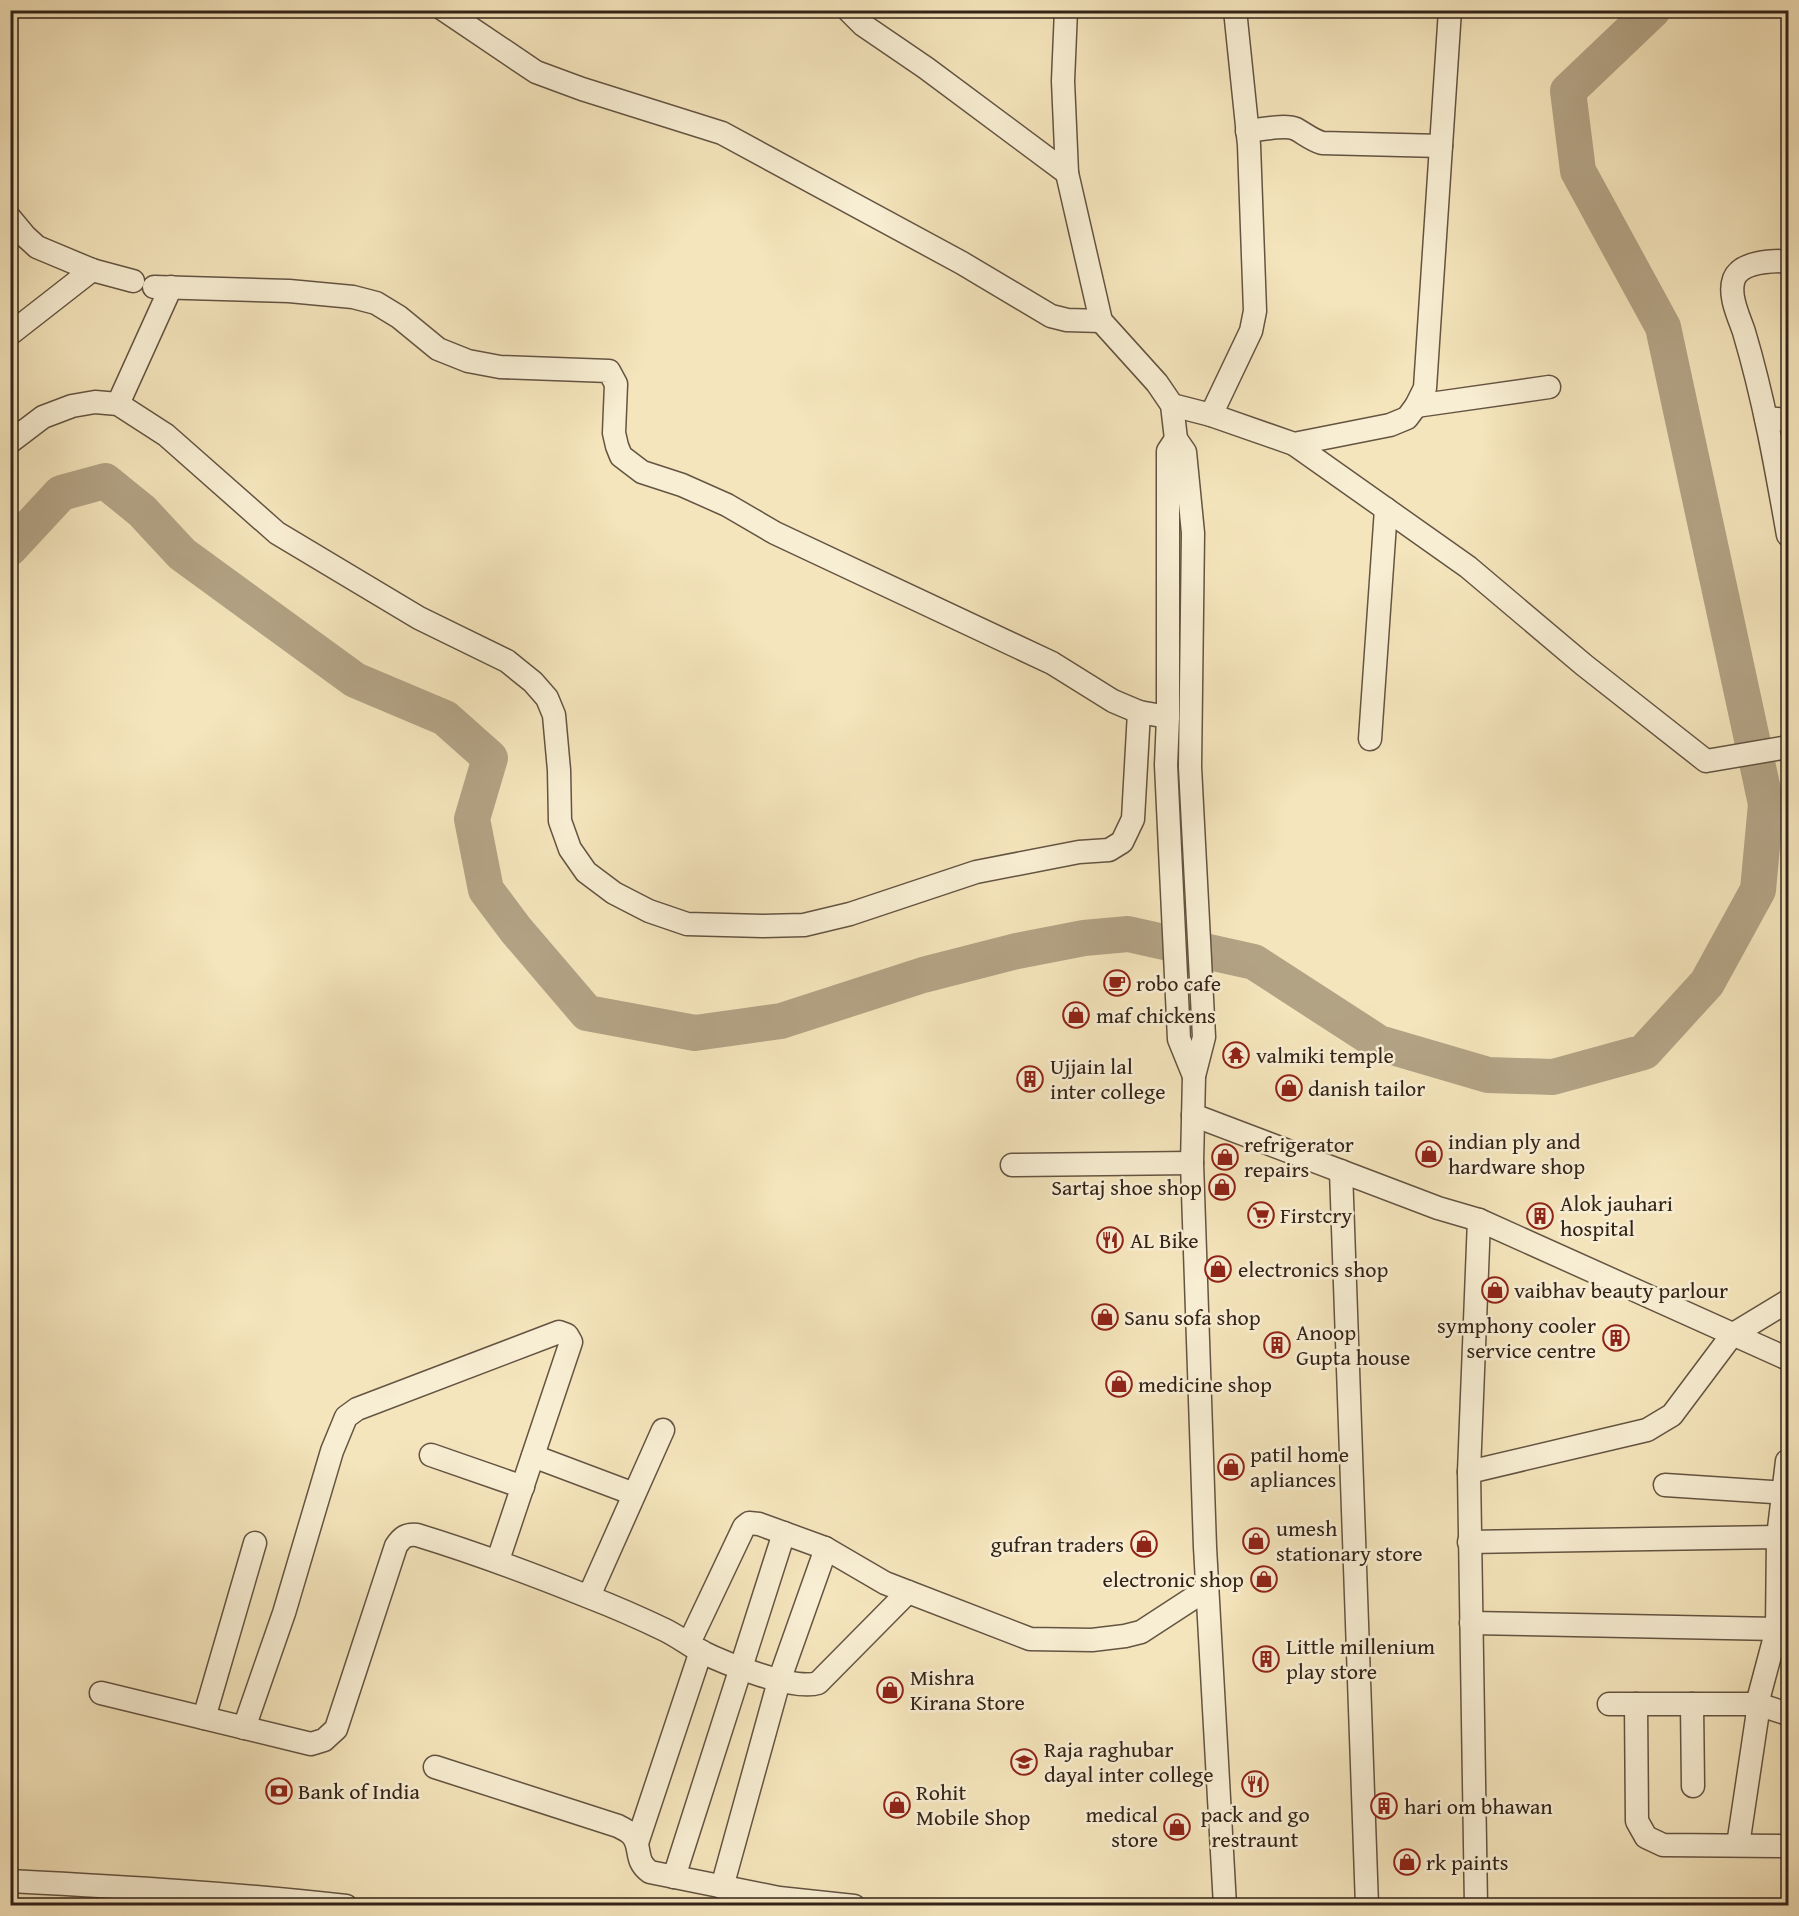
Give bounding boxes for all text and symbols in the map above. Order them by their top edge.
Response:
place label: robo cafe [1136,967,1221,999]
cafe icon: robo cafe [1102,968,1132,998]
place label: maf chickens [1096,999,1216,1031]
shop icon: maf chickens [1061,1000,1091,1030]
place label: valmiki temple [1256,1039,1394,1071]
temple icon: valmiki temple [1221,1040,1251,1070]
place label: Ujjain lal inter college [1050,1050,1165,1107]
building icon: Ujjain lal inter college [1015,1064,1045,1094]
place label: danish tailor [1308,1072,1425,1104]
shop icon: danish tailor [1274,1073,1304,1103]
place label: indian ply and hardware shop [1448,1125,1585,1182]
place label: refrigerator repairs [1244,1128,1354,1185]
shop icon: indian ply and hardware shop [1414,1139,1444,1169]
shop icon: refrigerator repairs [1210,1142,1240,1172]
place label: Sartaj shoe shop [1051,1171,1202,1203]
shop icon: Sartaj shoe shop [1207,1172,1237,1202]
place label: Alok jauhari hospital [1560,1187,1673,1244]
place label: Firstcry [1280,1199,1352,1231]
supermarket icon: Firstcry [1246,1200,1276,1230]
building icon: Alok jauhari hospital [1525,1201,1555,1231]
place label: AL Bike [1130,1224,1199,1256]
restaurant icon: AL Bike [1095,1225,1125,1255]
place label: electronics shop [1238,1253,1388,1285]
shop icon: electronics shop [1203,1254,1233,1284]
place label: vaibhav beauty parlour [1514,1274,1728,1306]
shop icon: vaibhav beauty parlour [1480,1275,1510,1305]
place label: Sanu sofa shop [1124,1301,1261,1333]
shop icon: Sanu sofa shop [1090,1302,1120,1332]
place label: symphony cooler service centre [1437,1309,1596,1366]
place label: Anoop Gupta house [1296,1316,1410,1373]
building icon: symphony cooler service centre [1601,1323,1631,1353]
building icon: Anoop Gupta house [1262,1330,1292,1360]
place label: medicine shop [1138,1368,1272,1400]
shop icon: medicine shop [1104,1369,1134,1399]
place label: patil home apliances [1250,1438,1349,1495]
shop icon: patil home apliances [1216,1452,1246,1482]
place label: umesh stationary store [1276,1512,1422,1569]
shop icon: umesh stationary store [1241,1526,1271,1556]
place label: gufran traders [991,1528,1124,1560]
shop icon: gufran traders [1129,1529,1159,1559]
place label: electronic shop [1102,1563,1244,1595]
shop icon: electronic shop [1249,1564,1279,1594]
place label: Little millenium play store [1286,1630,1435,1687]
building icon: Little millenium play store [1251,1644,1281,1674]
place label: Mishra Kirana Store [910,1661,1025,1718]
shop icon: Mishra Kirana Store [875,1675,905,1705]
place label: Raja raghubar dayal inter college [1044,1733,1214,1790]
school or university icon: Raja raghubar dayal inter college [1009,1747,1039,1777]
restaurant icon: pack and go restraunt [1240,1769,1270,1799]
place label: Bank of India [298,1775,420,1807]
bank icon: Bank of India [264,1776,294,1806]
place label: Rohit Mobile Shop [916,1776,1030,1833]
shop icon: Rohit Mobile Shop [882,1790,912,1820]
place label: hari om bhawan [1404,1790,1553,1822]
building icon: hari om bhawan [1369,1791,1399,1821]
place label: medical store [1085,1798,1158,1855]
place label: pack and go restraunt [1200,1798,1310,1855]
shop icon: medical store [1162,1812,1192,1842]
place label: rk paints [1426,1846,1508,1878]
shop icon: rk paints [1392,1847,1422,1877]

